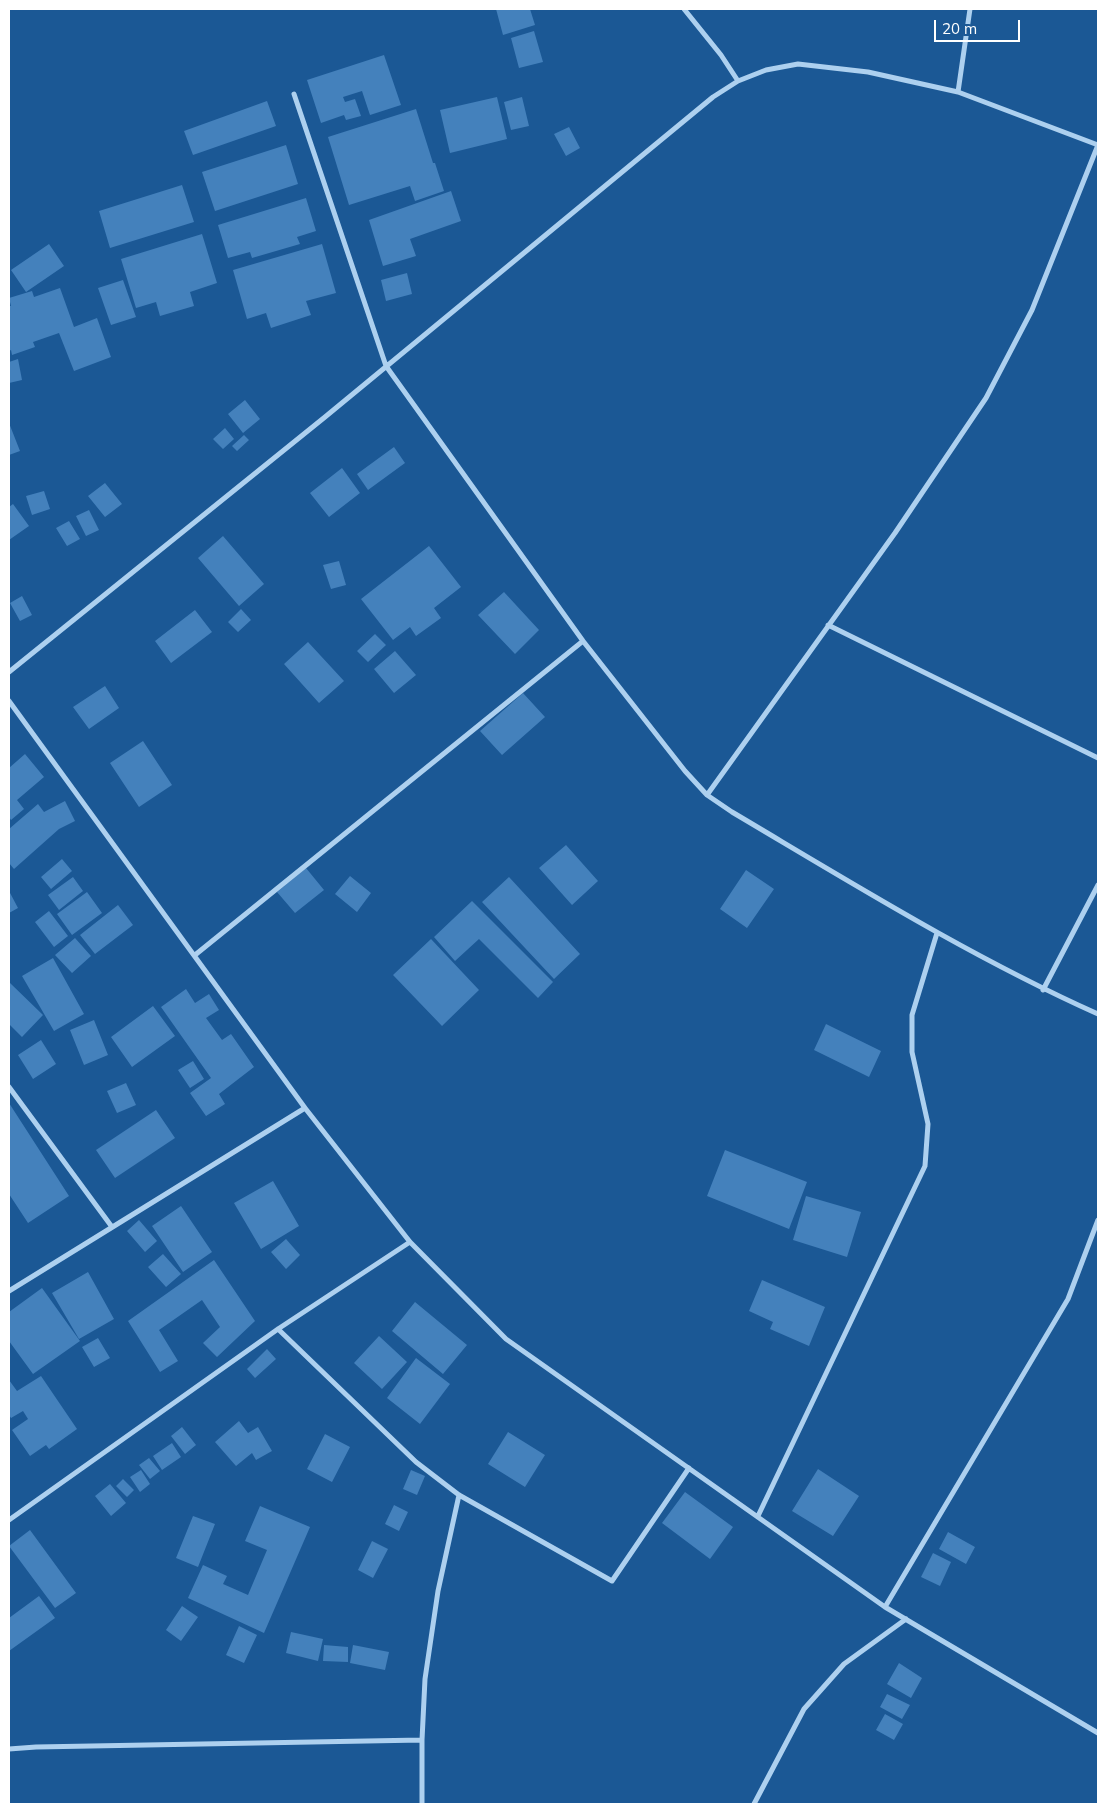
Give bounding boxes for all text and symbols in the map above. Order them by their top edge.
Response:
scale bar [937,10,1023,42]
text: 20 m [942,19,977,38]

